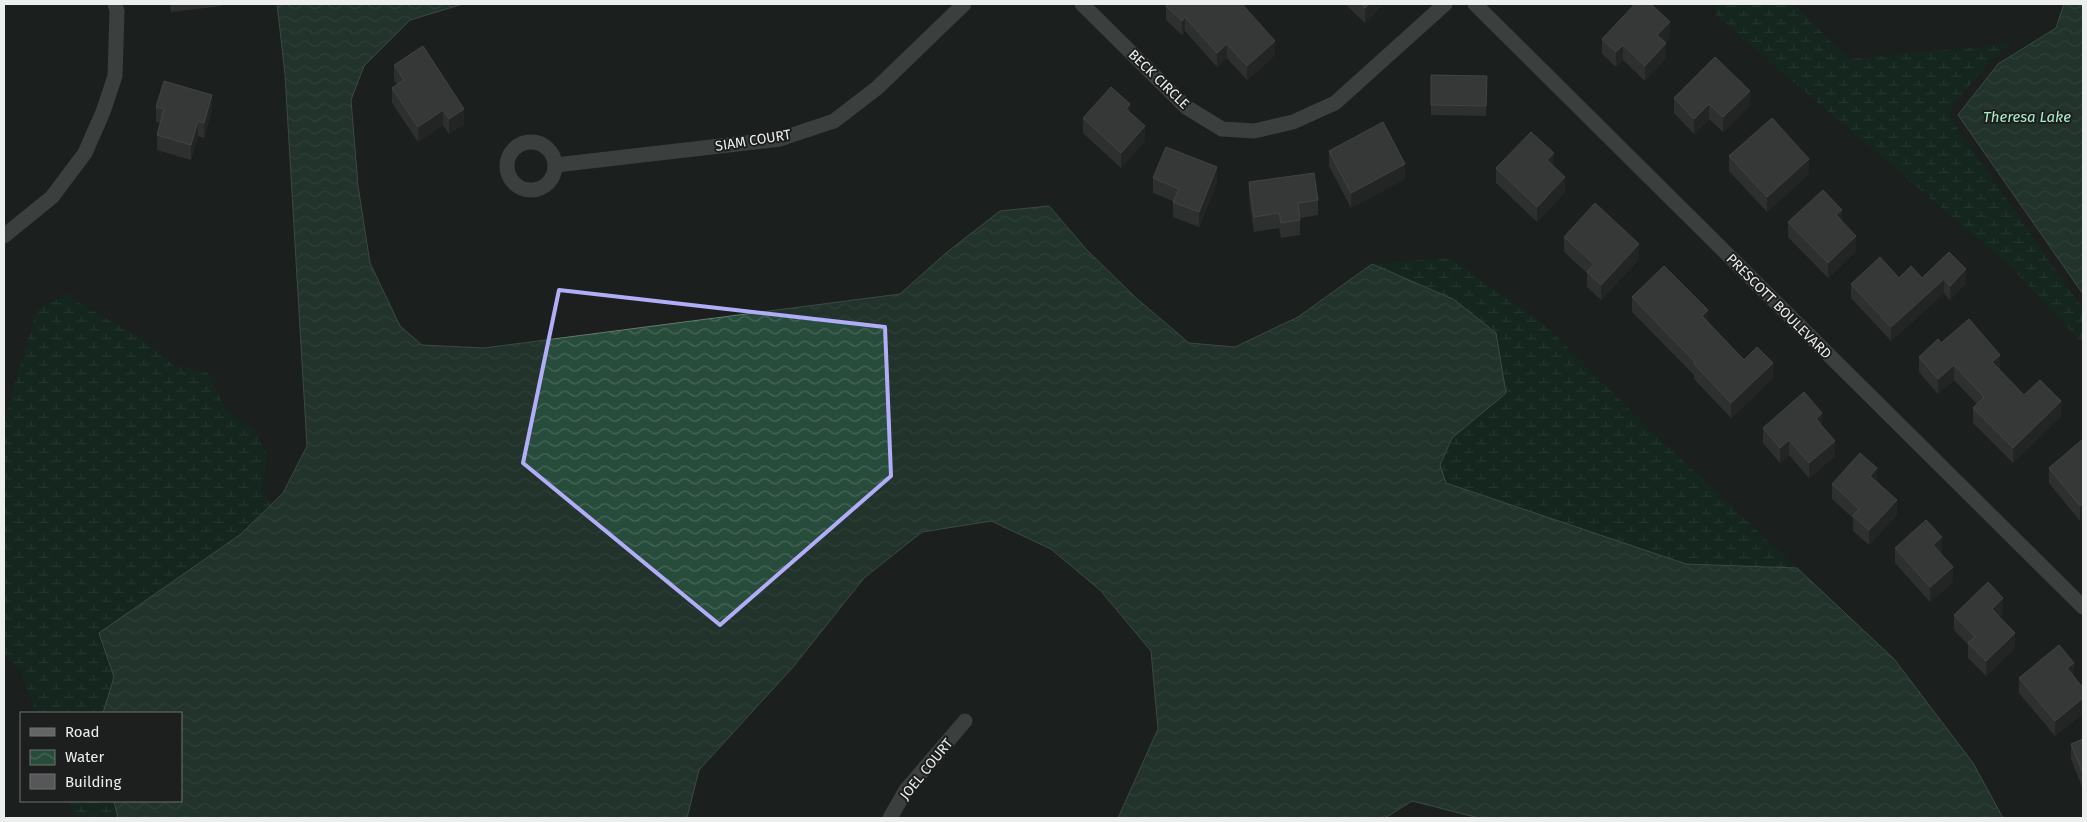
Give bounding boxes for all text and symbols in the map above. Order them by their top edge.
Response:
street label: BECK CIRCLE [1125,46,1193,113]
water label: Theresa Lake [1983,108,2071,126]
street label: SIAM COURT [714,126,793,155]
street label: PRESCOTT BOULEVARD [1723,250,1835,362]
legend [20,712,182,802]
text: Road [65,723,100,741]
street label: JOEL COURT [896,735,957,803]
text: Water [65,748,104,766]
text: Building [65,773,121,791]

